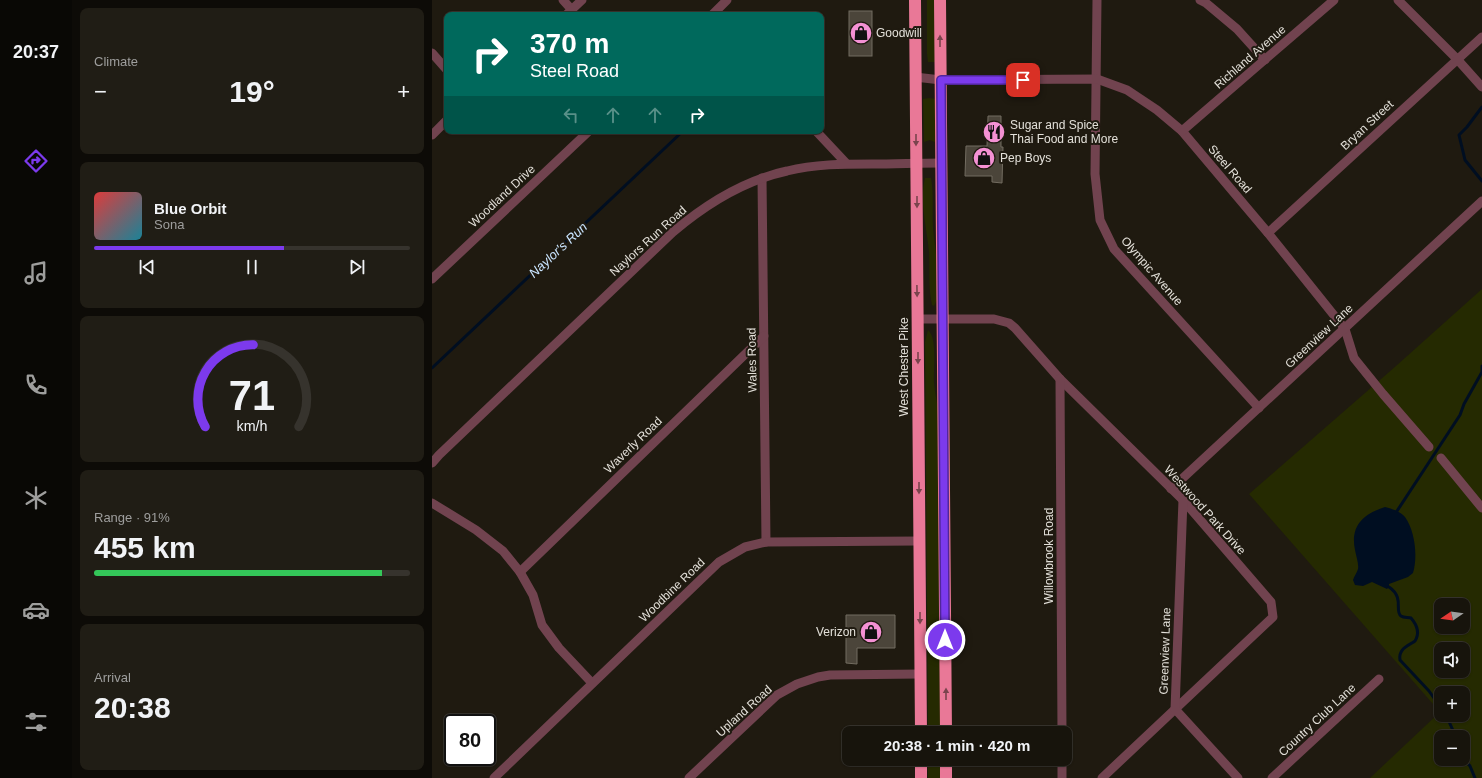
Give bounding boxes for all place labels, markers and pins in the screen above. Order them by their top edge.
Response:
shop icon: Goodwill [848,20,874,46]
place label: Goodwill [876,26,922,40]
pin [1006,63,1040,97]
place label: Sugar and Spice Thai Food and More [1010,118,1118,146]
restaurant icon: Sugar and Spice Thai Food and More [981,119,1007,145]
shop icon: Pep Boys [971,145,997,171]
place label: Pep Boys [1000,151,1051,165]
shop icon: Verizon [858,619,884,645]
place label: Verizon [816,625,856,639]

